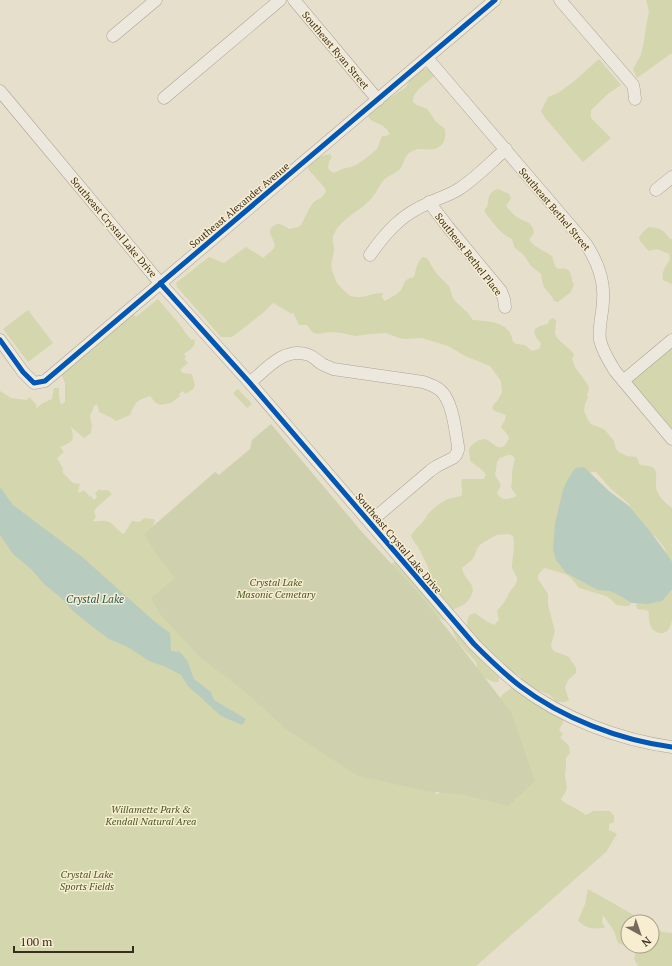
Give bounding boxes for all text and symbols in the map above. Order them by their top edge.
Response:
street label: Southeast Ryan Street [299,9,372,92]
street label: Southeast Alexander Avenue [187,160,292,251]
street label: Southeast Bethel Street [516,165,593,254]
street label: Southeast Crystal Lake Drive [68,174,160,280]
street label: Southeast Bethel Place [432,210,505,298]
street label: Southeast Crystal Lake Drive [353,490,445,596]
park label: Crystal Lake Masonic Cemetary [236,576,316,601]
water label: Crystal Lake [66,592,124,606]
park label: Willamette Park & Kendall Natural Area [105,803,196,828]
park label: Crystal Lake Sports Fields [60,868,114,893]
north arrow [620,914,660,954]
scale bar [14,928,133,954]
text: 100 m [20,934,53,949]
text: N [638,934,654,950]

